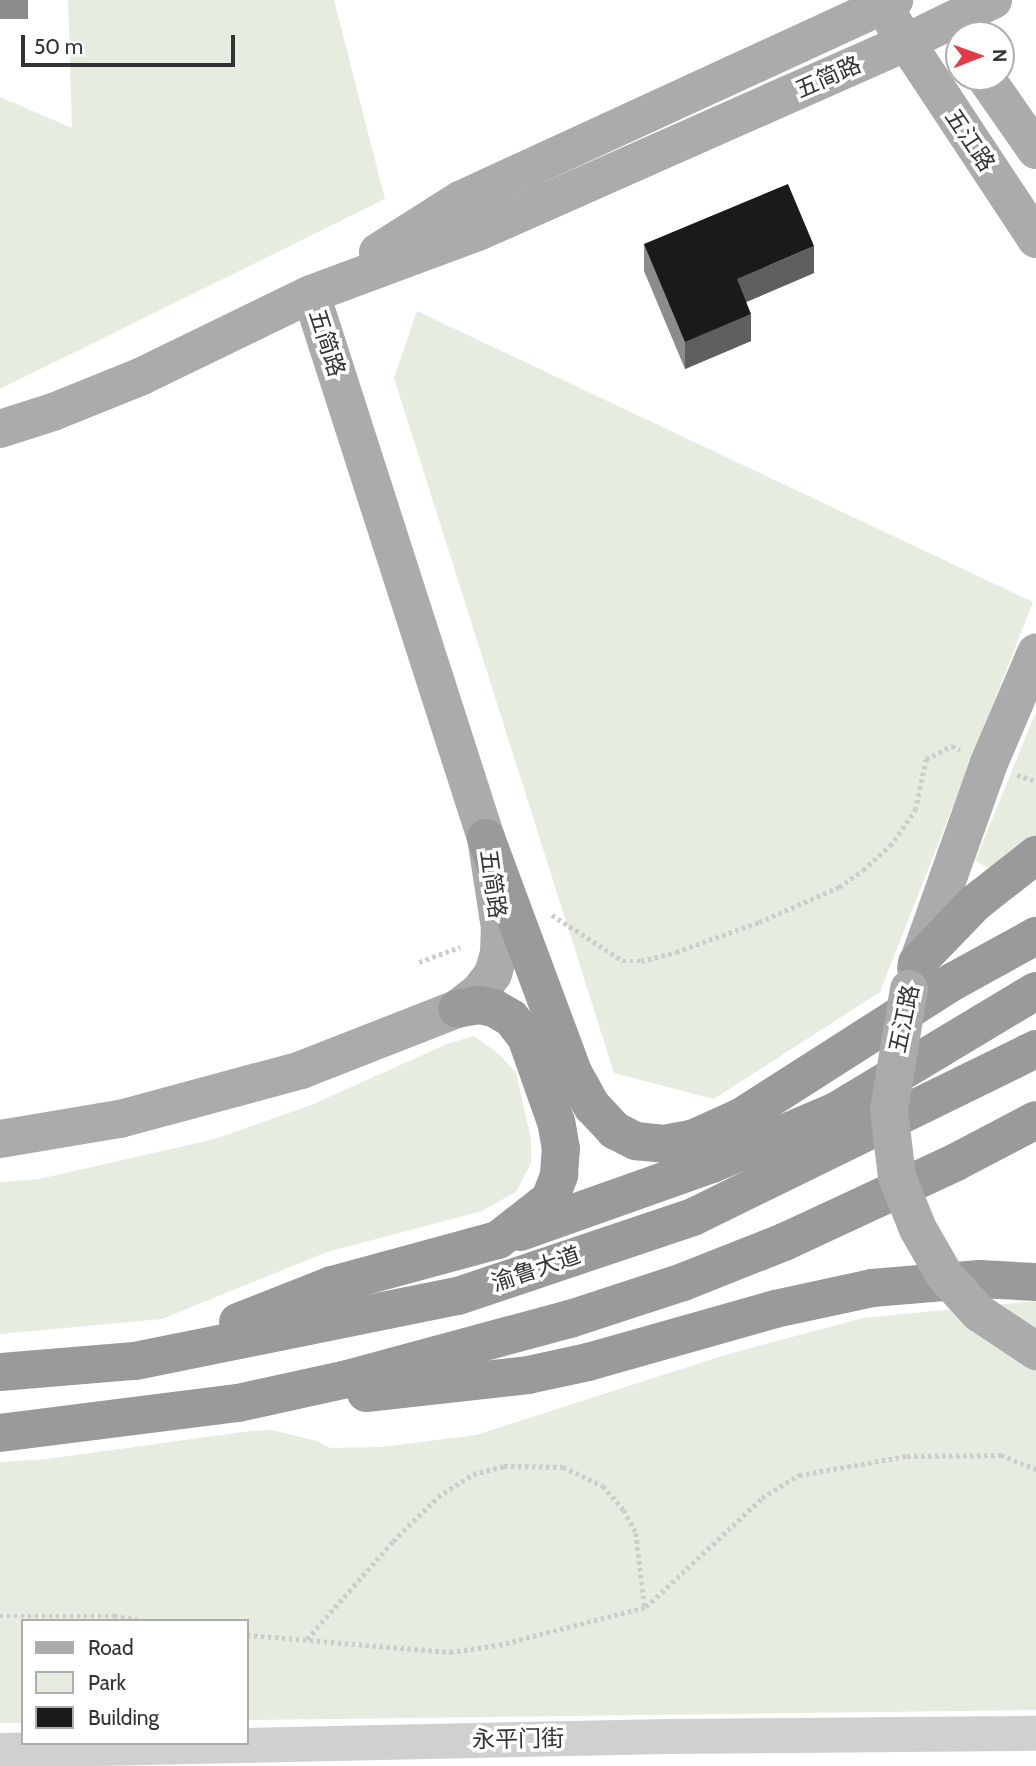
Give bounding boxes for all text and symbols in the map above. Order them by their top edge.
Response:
scale bar [24,21,238,65]
north arrow [945,21,1015,91]
text: 50 m [34,34,83,59]
text: N [988,49,1011,63]
street label: 五简路 [791,50,865,104]
street label: 五江路 [939,104,1001,176]
street label: 五简路 [303,306,351,380]
street label: 五简路 [475,848,511,920]
street label: 五江路 [883,982,925,1056]
street label: 渝鲁大道 [488,1241,584,1297]
legend [21,1619,248,1745]
text: Road [88,1635,134,1660]
text: Park [88,1670,126,1695]
text: Building [88,1705,159,1730]
street label: 永平门街 [472,1724,564,1754]

